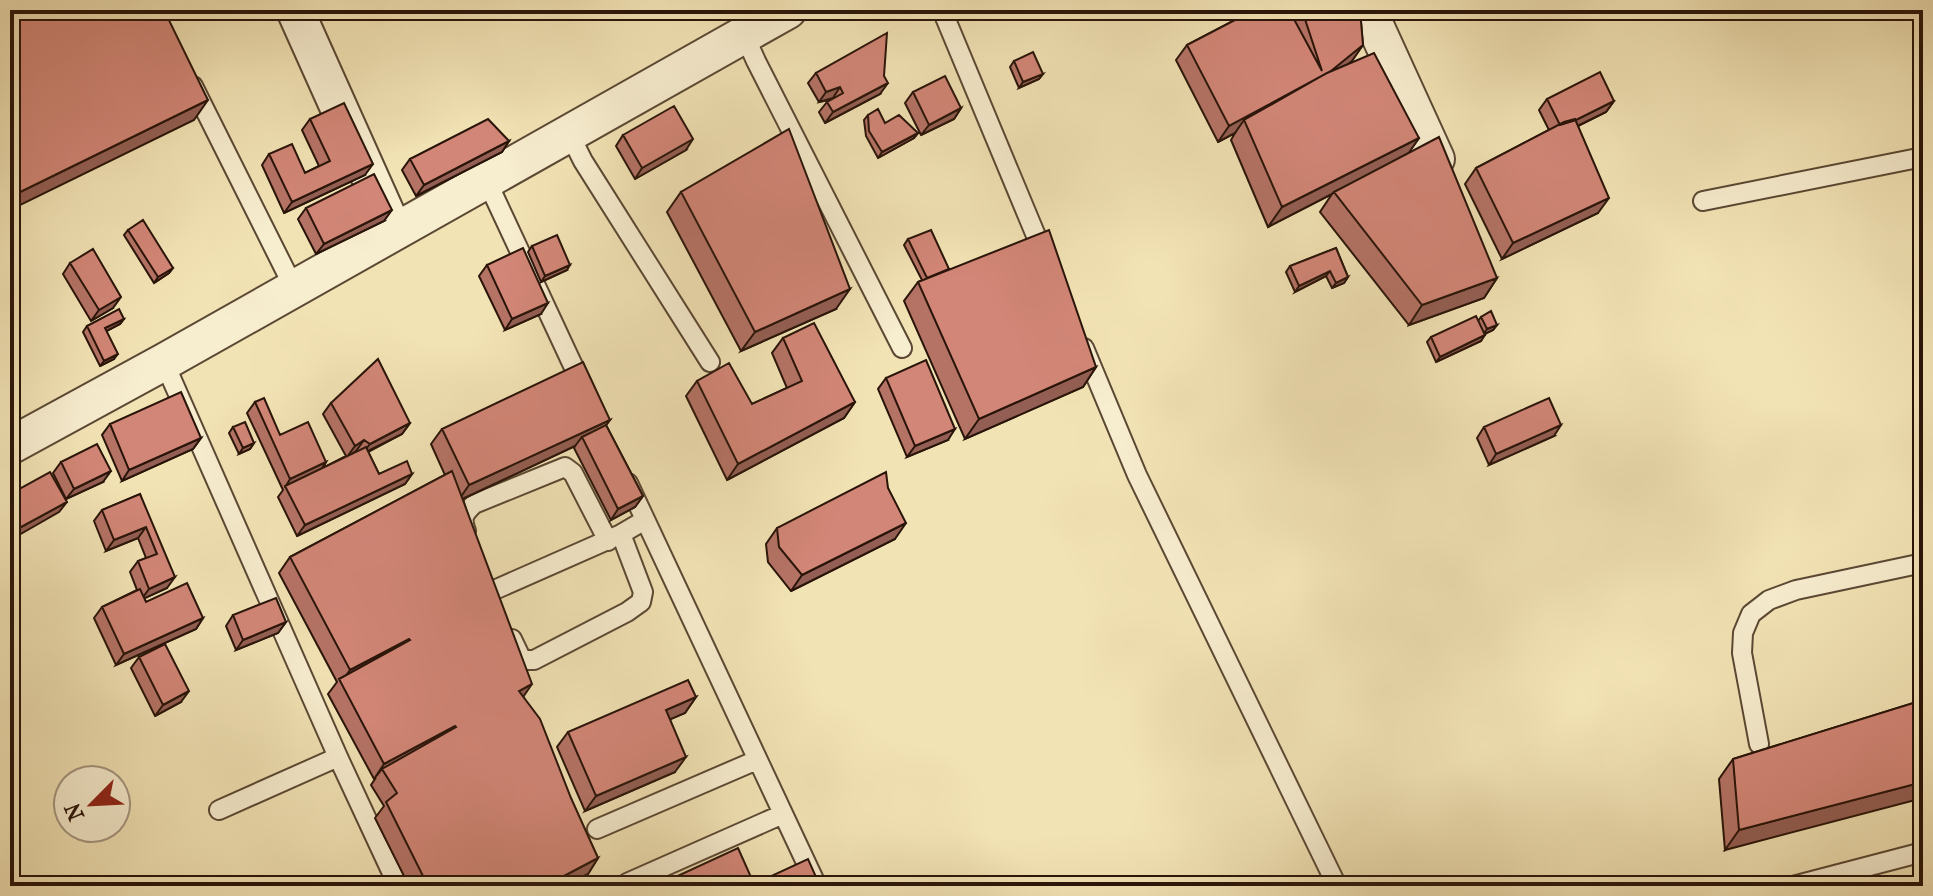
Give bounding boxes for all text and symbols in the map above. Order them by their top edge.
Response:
north arrow [52,764,132,844]
text: N [59,799,90,825]

